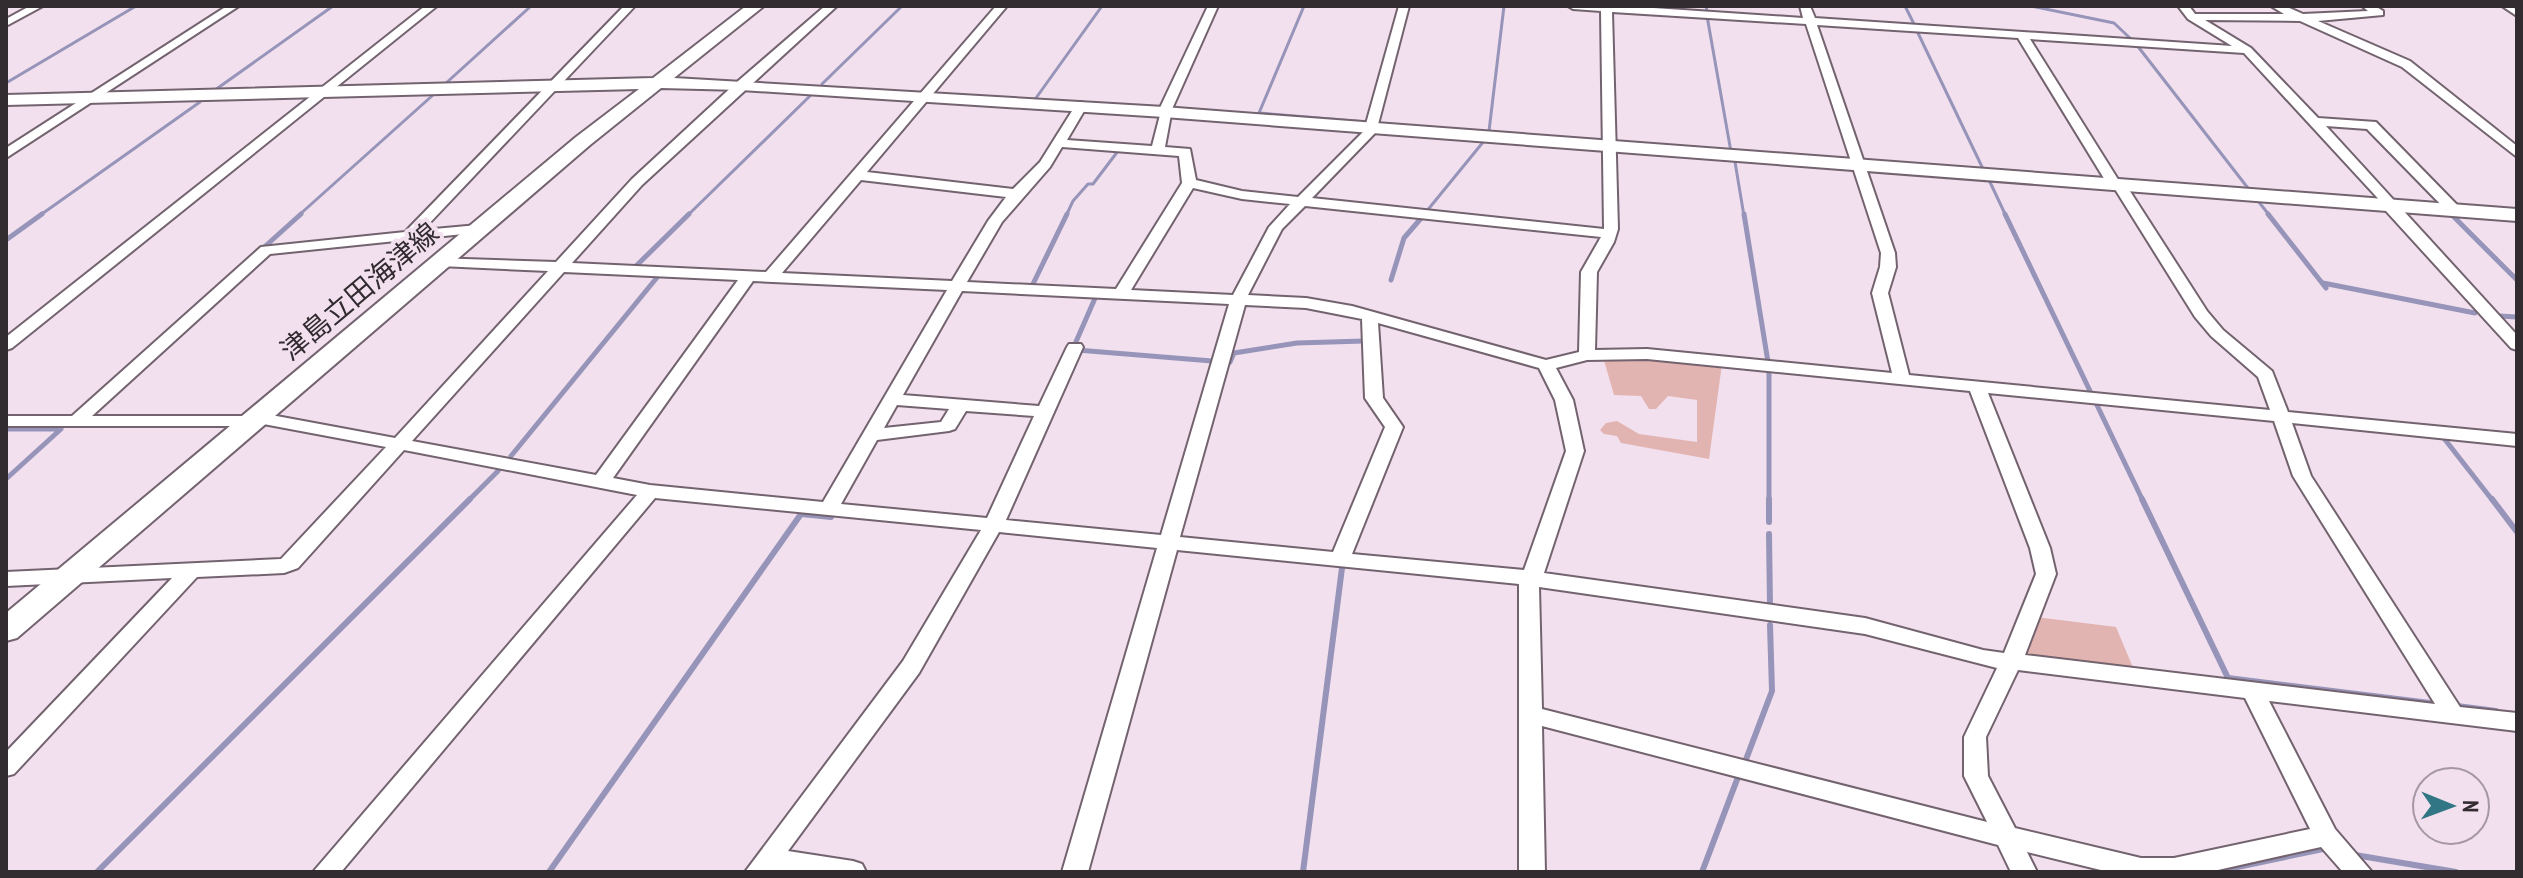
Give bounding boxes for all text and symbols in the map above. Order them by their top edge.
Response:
street label: 津島立田海津線 [272,214,446,368]
north arrow [2411,766,2491,846]
text: N [2457,800,2485,813]

